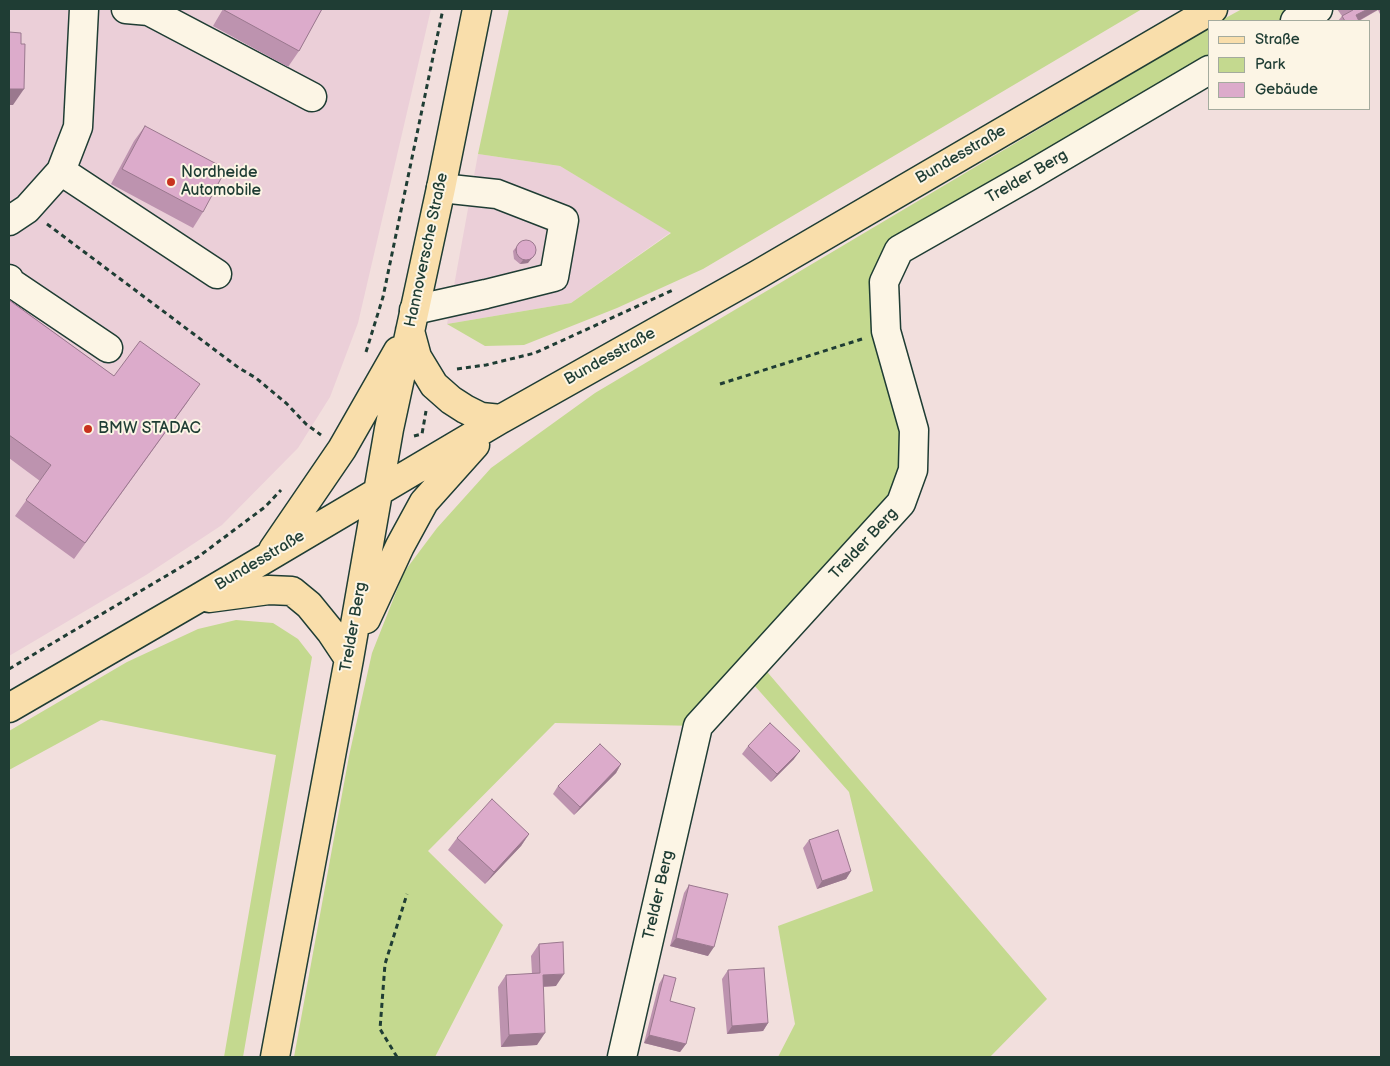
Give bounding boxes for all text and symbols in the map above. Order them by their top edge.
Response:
legend [1208,20,1370,110]
text: Straße [1255,30,1300,49]
text: Park [1255,55,1285,74]
text: Gebäude [1255,80,1318,99]
street label: Bundesstraße [912,121,1010,189]
street label: Trelder Berg [983,146,1071,208]
place label: Nordheide Automobile [181,163,261,201]
street label: Hannoversche Straße [401,171,453,329]
marker: Nordheide Automobile [165,176,177,188]
street label: Bundesstraße [561,324,659,390]
place label: BMW STADAC [98,419,201,439]
marker: BMW STADAC [82,423,94,435]
street label: Trelder Berg [826,504,902,584]
street label: Bundesstraße [212,527,308,595]
street label: Trelder Berg [337,580,371,674]
street label: Trelder Berg [639,848,679,942]

